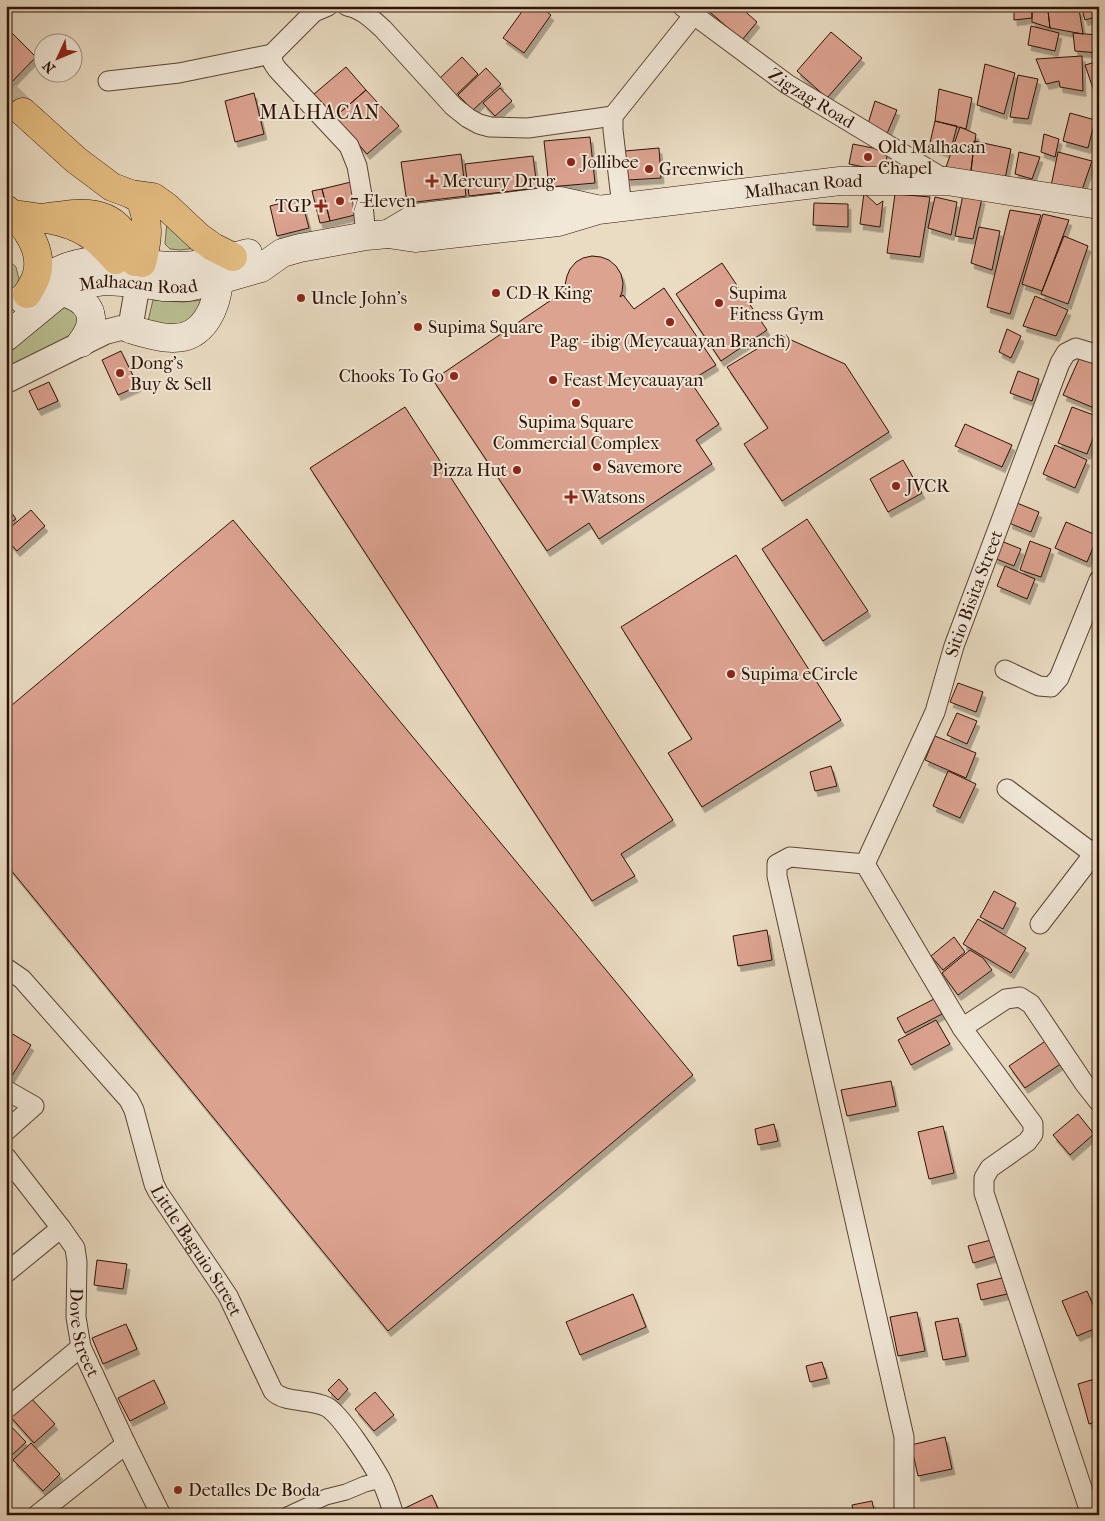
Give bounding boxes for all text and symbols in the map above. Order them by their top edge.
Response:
north arrow [32,32,82,82]
text: N [39,57,59,76]
street label: Zigzag Road [764,64,858,133]
district label: MALHACAN [259,101,381,124]
place label: Old Malhacan Chapel [878,137,986,179]
marker: Old Malhacan Chapel [862,151,874,163]
place label: Jollibee [579,152,639,173]
marker: Jollibee [565,156,577,168]
place label: Greenwich [659,159,744,180]
marker: Greenwich [643,163,655,175]
place label: Mercury Drug [442,171,556,192]
street label: Malhacan Road [743,171,863,203]
marker: Mercury Drug [426,175,438,187]
place label: 7-Eleven [350,191,416,212]
marker: 7-Eleven [334,195,346,207]
place label: TGP [275,196,311,217]
marker: TGP [315,200,327,212]
street label: Malhacan Road [78,271,200,298]
place label: CD-R King [506,283,592,304]
place label: Supima Fitness Gym [729,283,824,325]
marker: CD-R King [490,287,502,299]
place label: Uncle John's [311,288,407,309]
marker: Uncle John's [295,292,307,304]
marker: Supima Fitness Gym [713,297,725,309]
marker: Pag - ibig (Meycauayan Branch) [664,316,676,328]
place label: Supima Square [428,317,543,338]
marker: Supima Square [412,321,424,333]
place label: Pag - ibig (Meycauayan Branch) [550,331,790,352]
place label: Dong's Buy & Sell [130,353,212,395]
place label: Chooks To Go [339,366,444,387]
marker: Dong's Buy & Sell [114,367,126,379]
marker: Chooks To Go [448,370,460,382]
place label: Feast Meycauayan [563,370,704,391]
marker: Feast Meycauayan [547,374,559,386]
marker: Supima Square Commercial Complex [570,397,582,409]
place label: Supima Square Commercial Complex [493,412,660,454]
place label: Savemore [607,457,682,478]
place label: Pizza Hut [432,460,508,481]
marker: Savemore [591,461,603,473]
marker: Pizza Hut [511,464,523,476]
place label: JVCR [904,476,950,497]
marker: JVCR [890,480,902,492]
place label: Watsons [580,487,645,508]
marker: Watsons [565,491,577,503]
street label: Sitio Bisita Street [941,527,1008,660]
place label: Supima eCircle [741,664,858,685]
marker: Supima eCircle [725,668,737,680]
street label: Little Baguio Street [146,1182,246,1320]
street label: Dove Street [65,1288,104,1381]
place label: Detalles De Boda [188,1480,321,1501]
marker: Detalles De Boda [172,1484,184,1496]

